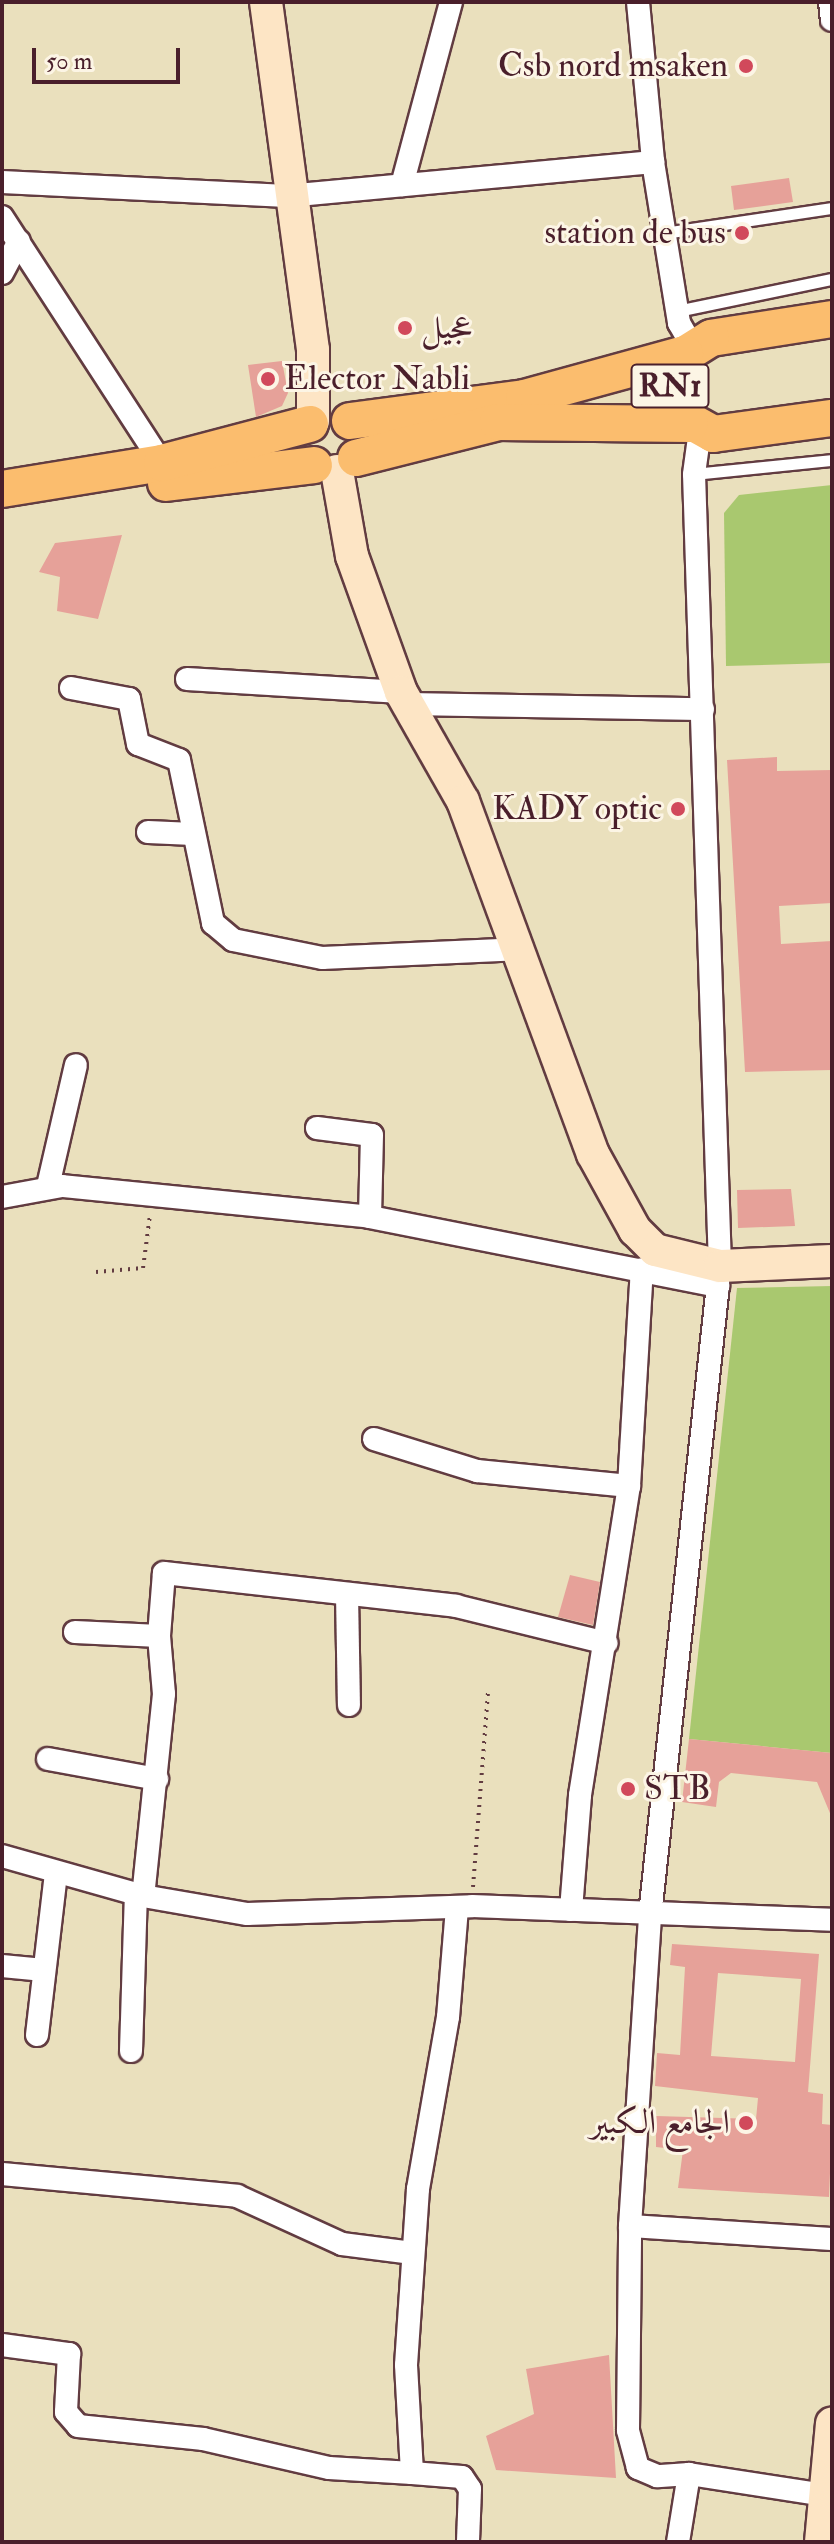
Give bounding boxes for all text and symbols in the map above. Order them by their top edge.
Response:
scale bar [36,32,184,82]
text: 50 m [46,46,92,77]
place label: Csb nord msaken [498,46,728,86]
marker: Csb nord msaken [735,55,757,77]
place label: station de bus [544,213,726,253]
marker: station de bus [733,224,751,242]
place label: عجيل [421,308,472,348]
marker: عجيل [396,319,414,337]
road number: RN1 [630,358,710,414]
place label: Elector Nabli [284,359,470,399]
marker: Elector Nabli [259,370,277,388]
place label: KADY optic [492,789,662,829]
marker: KADY optic [669,800,687,818]
place label: STB [644,1769,710,1809]
marker: STB [619,1780,637,1798]
place label: الجامع الكبير [590,2103,730,2143]
marker: الجامع الكبير [737,2114,755,2132]

